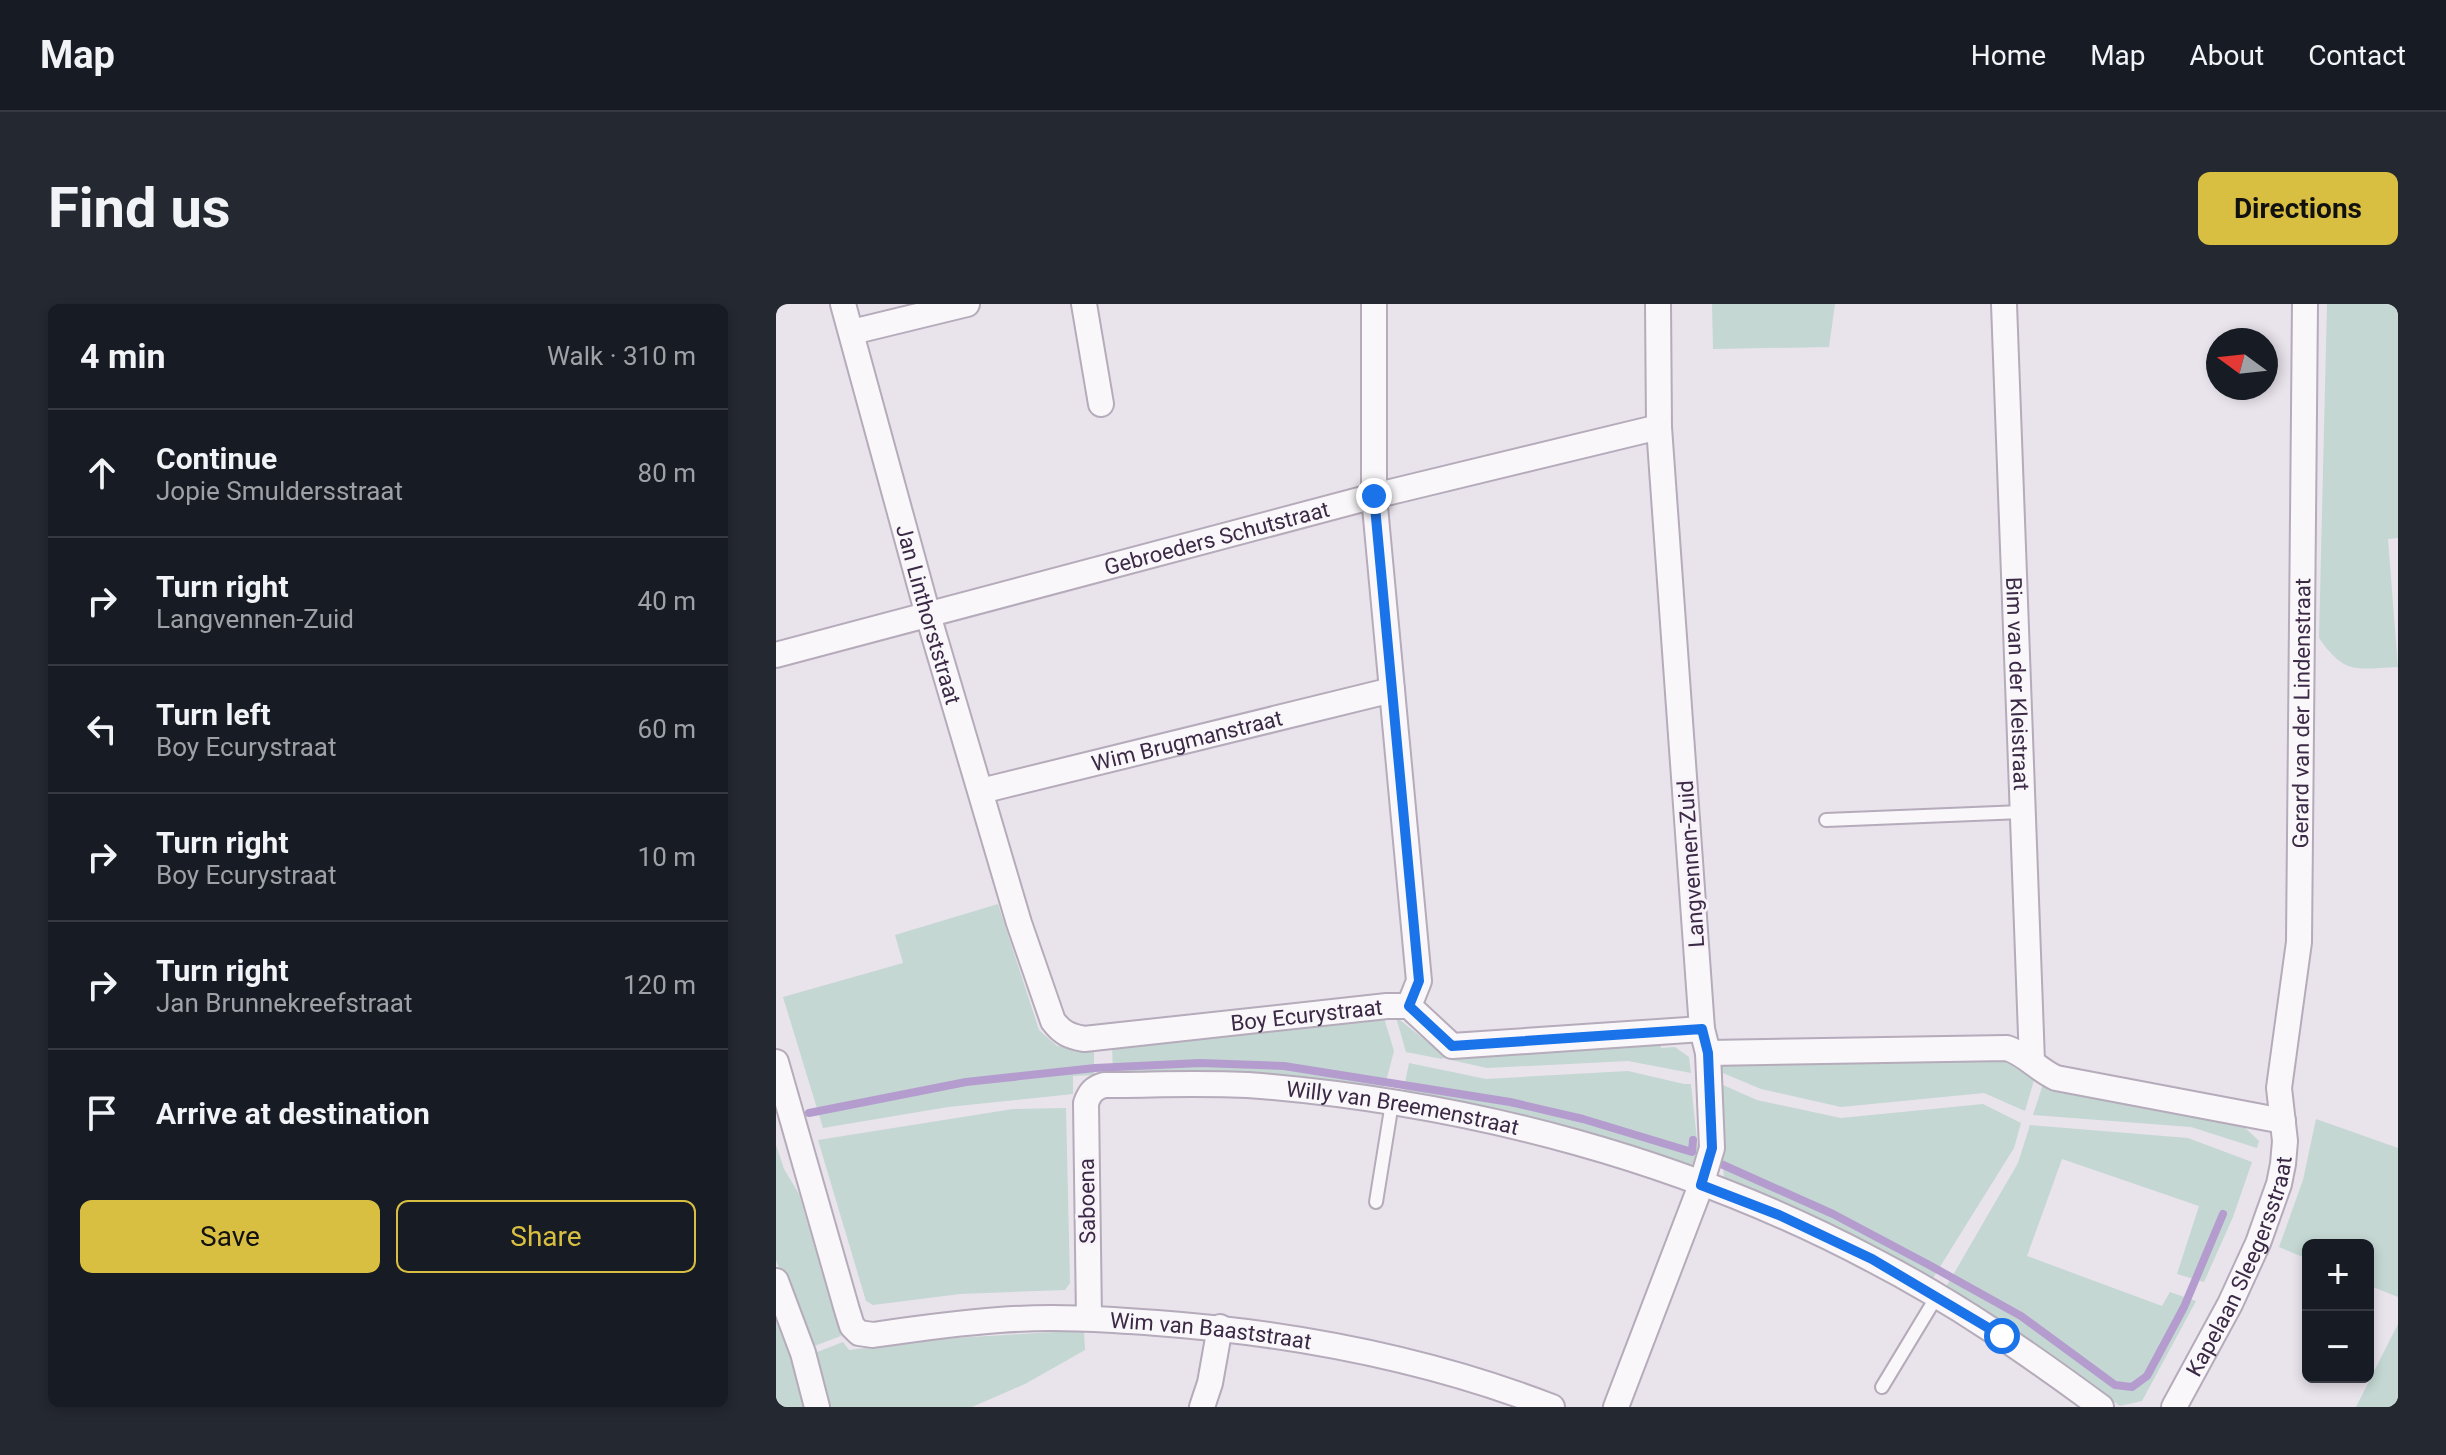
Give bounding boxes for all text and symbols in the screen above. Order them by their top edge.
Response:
text: Map [40,33,115,77]
text: Home [1971,39,2046,72]
text: Map [2090,39,2146,72]
text: About [2190,39,2264,72]
text: Contact [2308,39,2406,72]
button: Directions [2198,172,2398,245]
text: Find us [48,175,231,241]
north arrow [2206,328,2278,400]
text: 4 min [80,336,165,376]
text: Walk · 310 m [547,341,696,371]
text: Continue [156,441,277,476]
icon: ahead [80,451,124,495]
text: 80 m [638,458,696,488]
text: Jopie Smuldersstraat [156,476,403,506]
route end [1356,478,1392,514]
street label: Gebroeders Schutstraat [1102,496,1332,580]
street label: Jan Linthorststraat [891,522,966,707]
text: Turn right [156,569,289,604]
street label: Bim van der Kleistraat [2002,576,2034,791]
street label: Gerard van der Lindenstraat [2287,578,2315,848]
icon: right [80,579,124,623]
text: 40 m [638,586,696,616]
text: Langvennen-Zuid [156,604,354,634]
text: Turn left [156,697,271,732]
street label: Wim Brugmanstraat [1089,705,1285,776]
icon: left [80,707,124,751]
text: 60 m [638,714,696,744]
text: Boy Ecurystraat [156,732,336,762]
street label: Langvennen-Zuid [1673,780,1709,948]
text: Turn right [156,825,289,860]
icon: right [80,835,124,879]
text: 10 m [638,842,696,872]
text: Boy Ecurystraat [156,860,336,890]
text: Turn right [156,953,289,988]
icon: right [80,963,124,1007]
text: 120 m [623,970,696,1000]
text: Jan Brunnekreefstraat [156,988,413,1018]
street label: Boy Ecurystraat [1229,994,1384,1035]
street label: Willy van Breemenstraat [1285,1076,1521,1140]
icon: arrive [80,1091,124,1135]
text: Arrive at destination [156,1096,430,1131]
street label: Kapelaan Sleegersstraat [2181,1155,2296,1381]
street label: Saboena [1074,1158,1100,1244]
button: Save [80,1200,380,1273]
button: Share [396,1200,696,1273]
map controls [2302,1239,2374,1383]
button: + [2302,1239,2374,1311]
street label: Wim van Baaststraat [1109,1307,1313,1354]
button: − [2302,1311,2374,1383]
route start [1984,1318,2020,1354]

